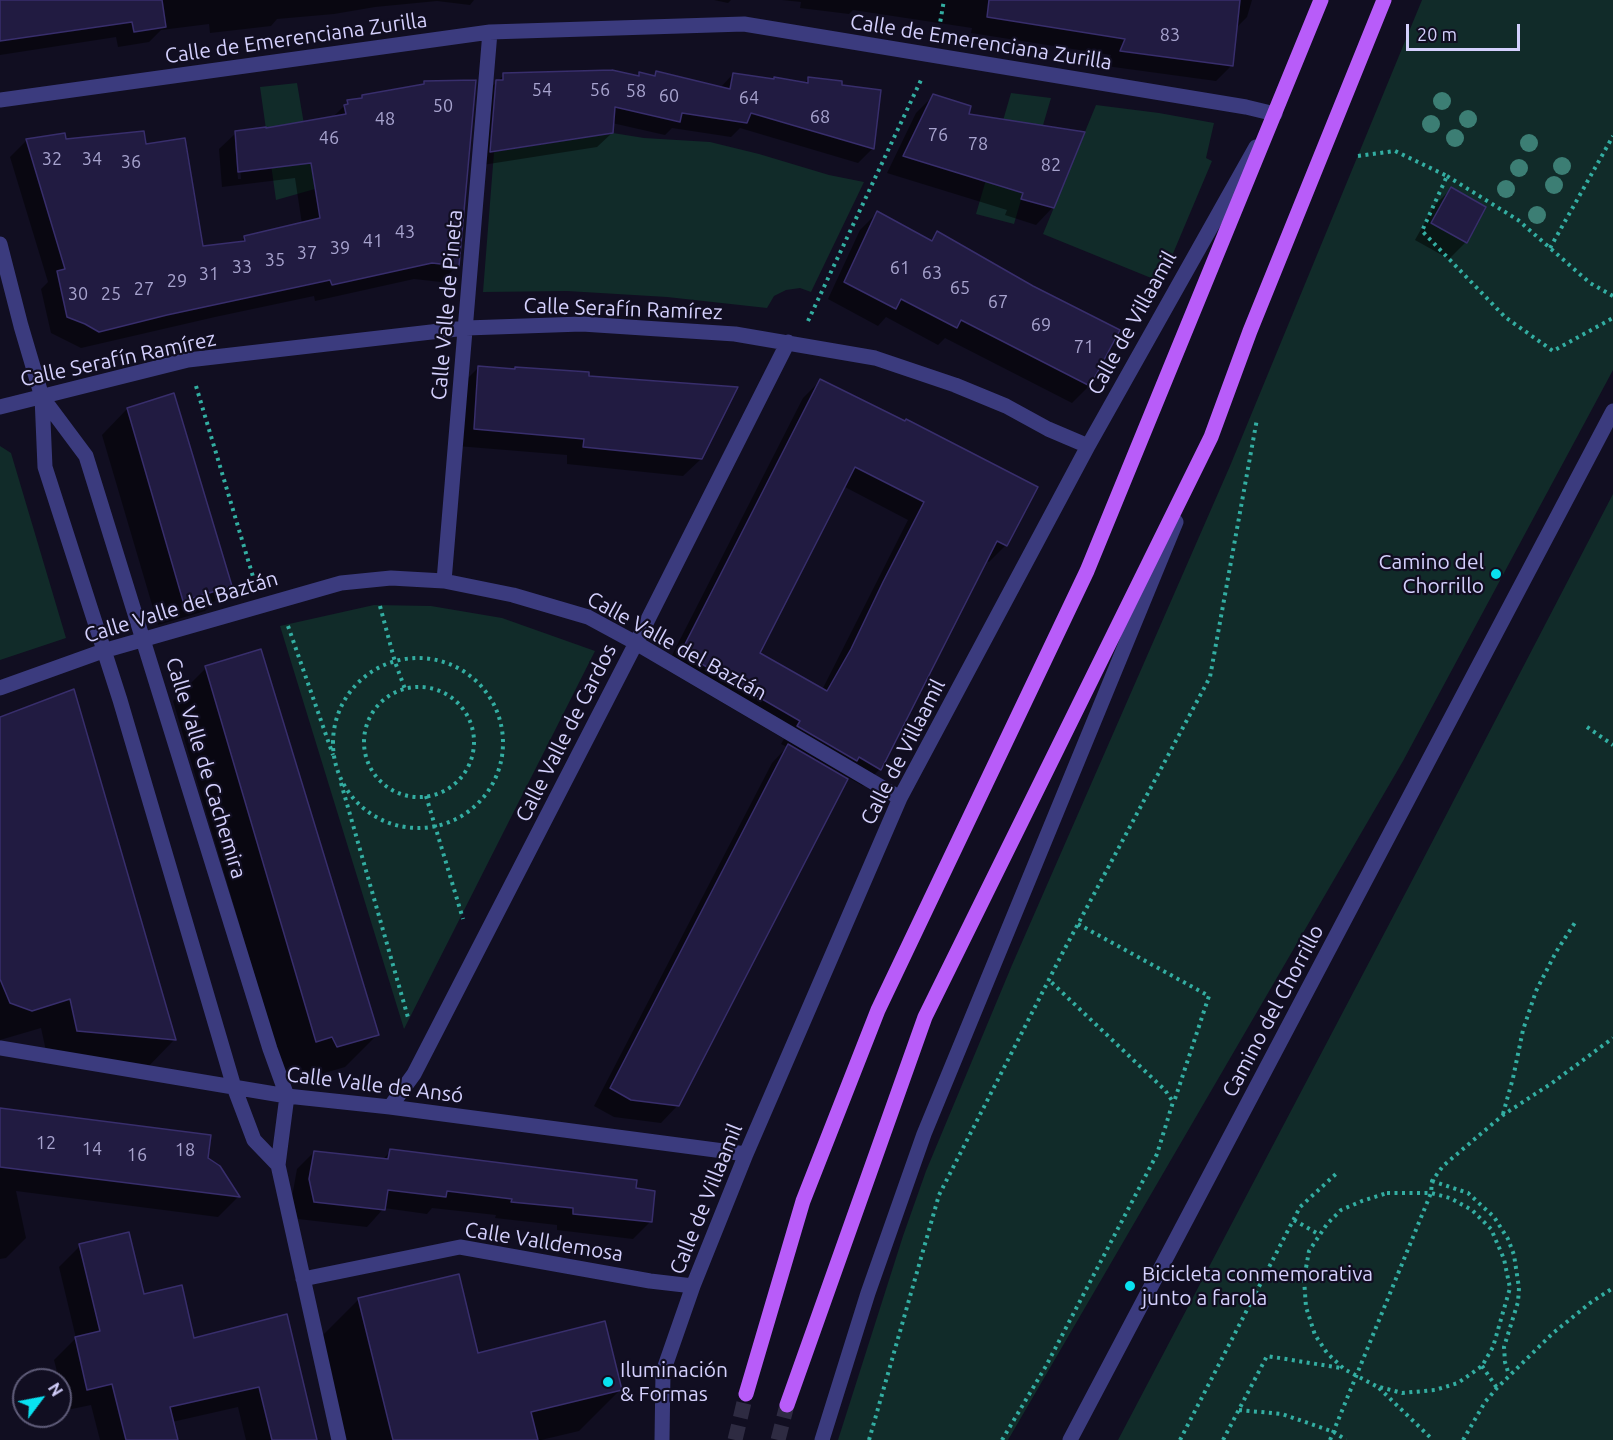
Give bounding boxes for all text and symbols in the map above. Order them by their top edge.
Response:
street label: Calle de Emerenciana Zurilla [163,7,429,69]
street label: Calle de Emerenciana Zurilla [848,9,1114,75]
scale bar [1409,12,1523,50]
house number: 83 [1160,24,1180,46]
text: 20 m [1417,24,1457,44]
house number: 54 [532,79,552,101]
house number: 56 [590,79,610,101]
house number: 58 [626,80,646,102]
house number: 60 [659,85,679,107]
house number: 64 [739,87,759,109]
house number: 50 [433,95,453,117]
house number: 68 [810,106,830,128]
house number: 48 [375,108,395,130]
house number: 76 [928,124,948,146]
house number: 46 [319,127,339,149]
house number: 78 [968,133,988,155]
house number: 32 [42,148,62,170]
house number: 34 [82,148,102,170]
house number: 36 [121,151,141,173]
house number: 82 [1041,154,1061,176]
street label: Calle Valle de Pineta [426,209,468,401]
house number: 43 [395,221,415,243]
house number: 41 [363,230,383,252]
house number: 39 [330,237,350,259]
house number: 37 [297,242,317,264]
street label: Calle de Villaamil [1082,247,1182,399]
house number: 35 [265,249,285,271]
house number: 33 [232,256,252,278]
house number: 61 [890,257,910,279]
house number: 63 [922,262,942,284]
house number: 31 [199,263,219,285]
house number: 29 [167,270,187,292]
house number: 65 [950,277,970,299]
house number: 27 [134,278,154,300]
house number: 30 [68,283,88,305]
house number: 25 [101,283,121,305]
house number: 67 [988,291,1008,313]
street label: Calle Serafín Ramírez [523,293,723,325]
house number: 69 [1031,314,1051,336]
street label: Calle Serafín Ramírez [18,326,218,392]
house number: 71 [1074,336,1094,358]
place label: Camino del Chorrillo [1379,549,1484,599]
street label: Calle Valle del Baztán [81,566,281,648]
marker: Camino del Chorrillo [1489,567,1503,581]
street label: Calle Valle del Baztán [583,586,771,706]
street label: Calle Valle de Cardos [510,640,622,826]
street label: Calle Valle de Cachemira [160,654,252,882]
street label: Calle de Villaamil [855,675,951,829]
street label: Camino del Chorrillo [1217,920,1329,1102]
street label: Calle Valle de Ansó [285,1062,465,1108]
street label: Calle de Villaamil [664,1120,748,1278]
house number: 12 [36,1132,56,1154]
house number: 14 [82,1138,102,1160]
house number: 18 [175,1139,195,1161]
house number: 16 [127,1144,147,1166]
street label: Calle Valldemosa [463,1217,625,1267]
place label: Bicicleta conmemorativa junto a farola [1142,1261,1373,1311]
marker: Bicicleta conmemorativa junto a farola [1123,1279,1137,1293]
place label: Iluminación & Formas [620,1357,728,1407]
north arrow [12,1368,72,1428]
marker: Iluminación & Formas [601,1375,615,1389]
text: N [45,1380,66,1399]

